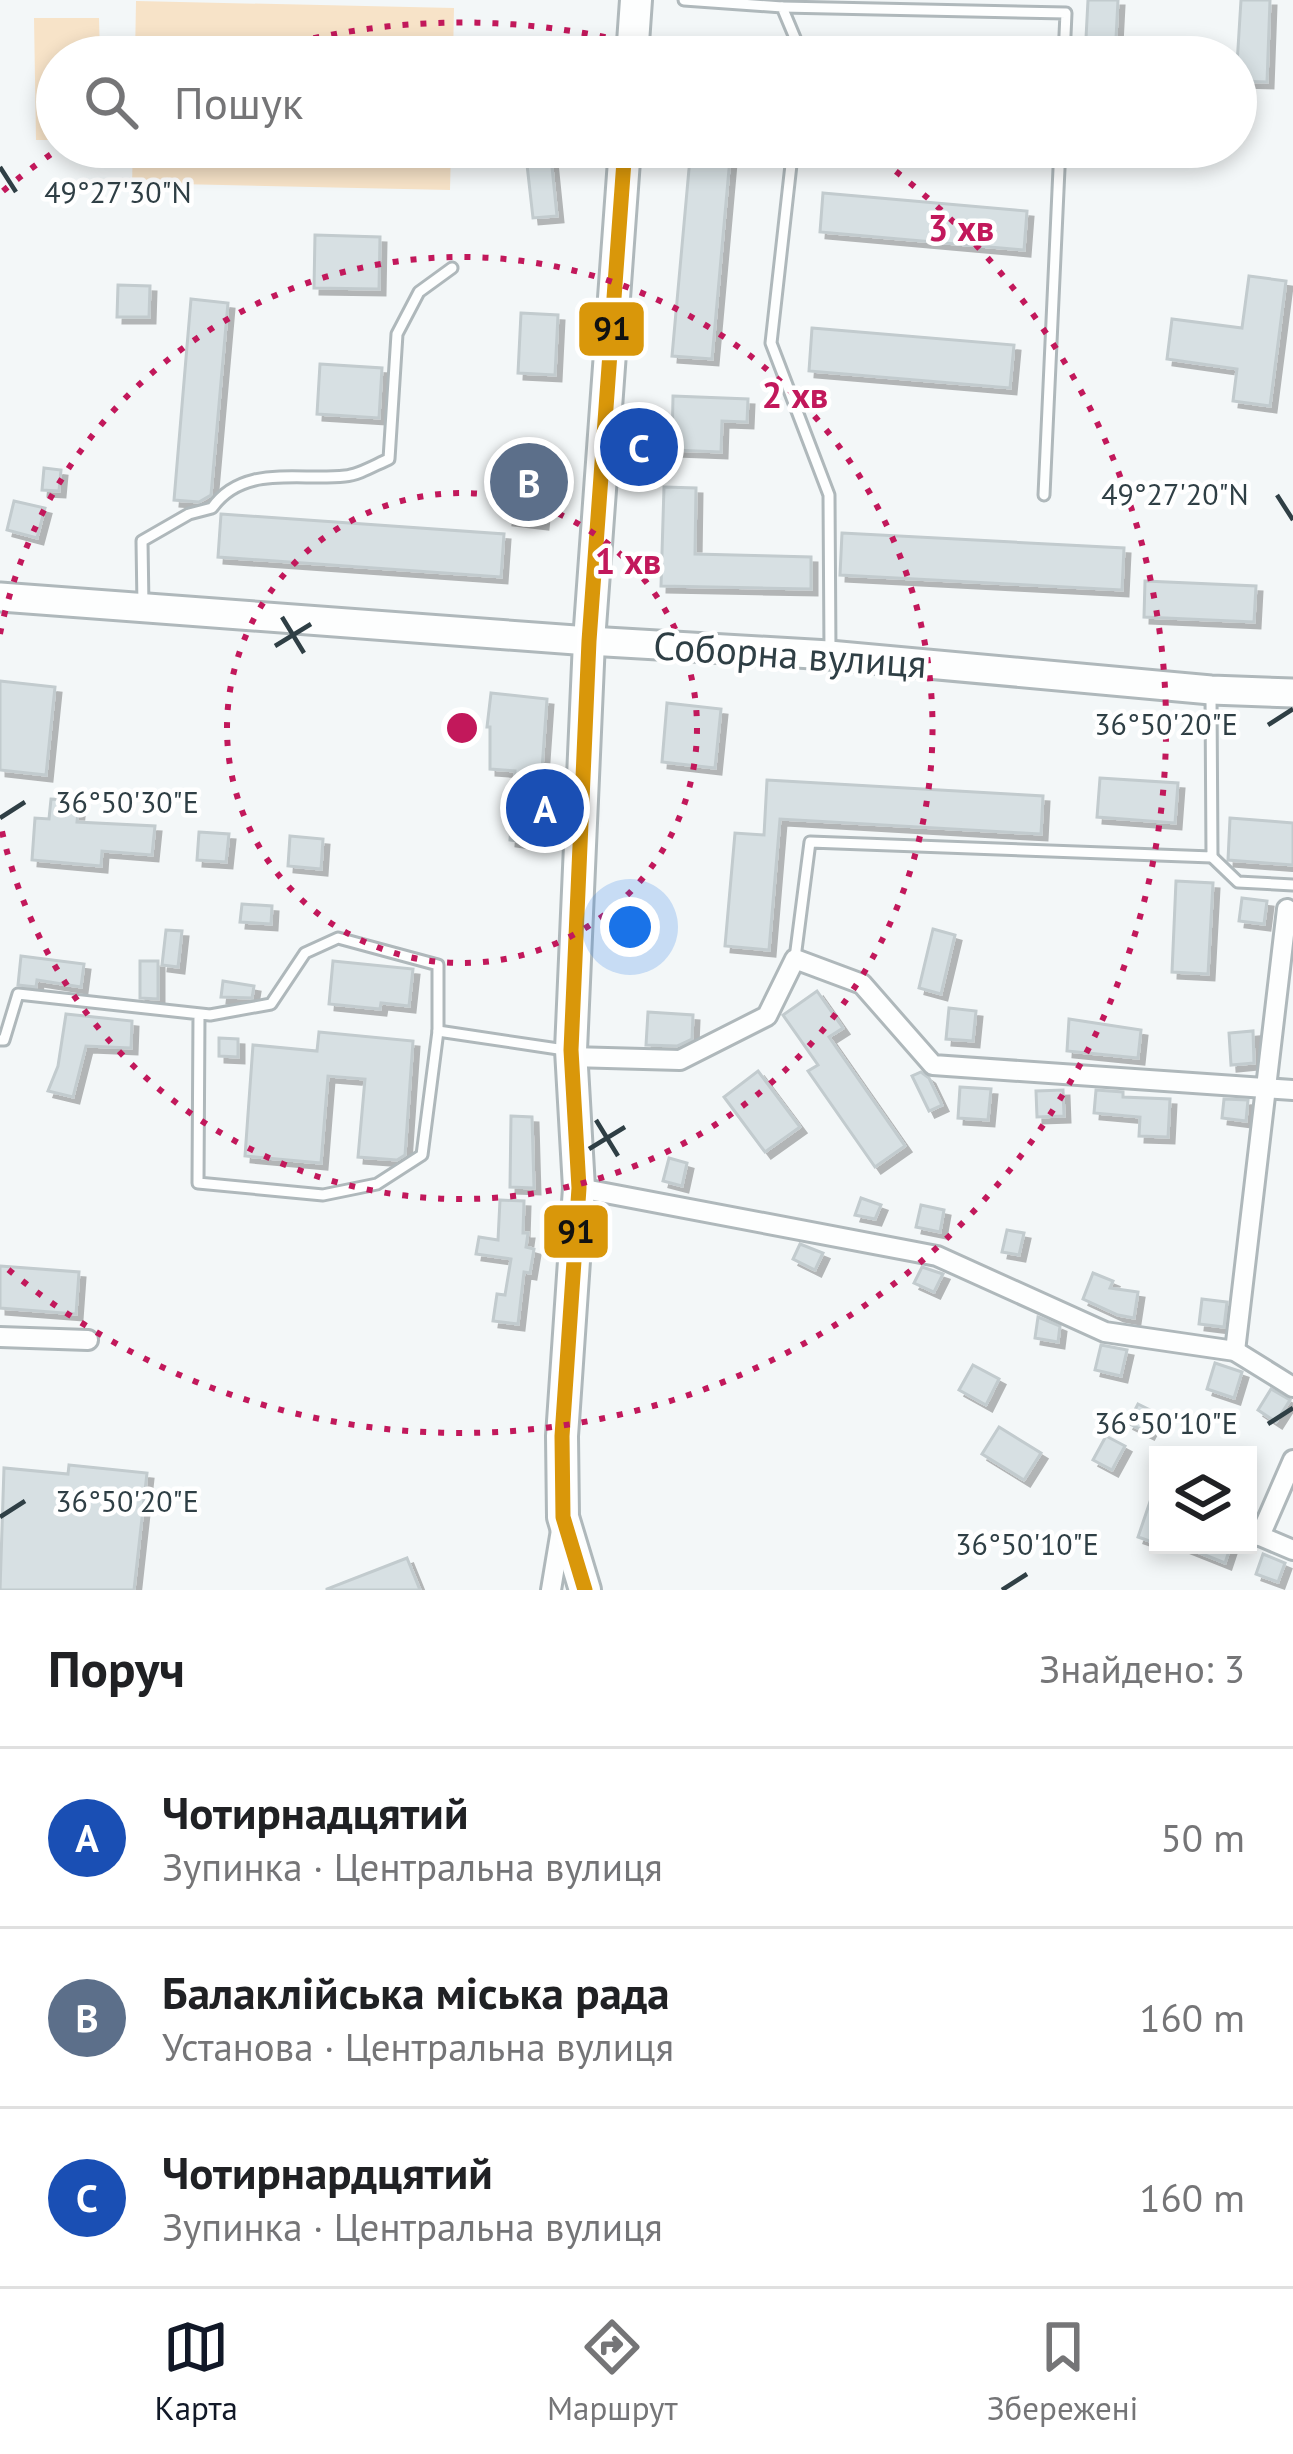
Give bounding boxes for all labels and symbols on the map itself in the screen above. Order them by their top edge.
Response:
text: 49°27'30"N [44,172,192,211]
text: 3 хв [928,204,994,251]
line badge: 91 [577,300,646,358]
text: 91 [593,306,631,349]
text: 2 хв [762,371,828,418]
pin: C [600,402,678,492]
pin: B [490,437,568,527]
text: 49°27'20"N [1101,474,1249,513]
text: 1 хв [595,537,661,584]
street label: Соборна вулиця [652,619,928,689]
text: 36°50'20"E [1094,704,1238,743]
centre of rings [441,707,483,749]
pin: A [506,763,584,853]
text: 36°50'30"E [55,782,199,821]
your location [600,897,660,957]
line badge: 91 [542,1203,610,1260]
text: 91 [557,1209,595,1252]
text: 36°50'10"E [1094,1403,1238,1442]
text: 36°50'20"E [55,1481,199,1520]
text: 36°50'10"E [955,1524,1099,1563]

